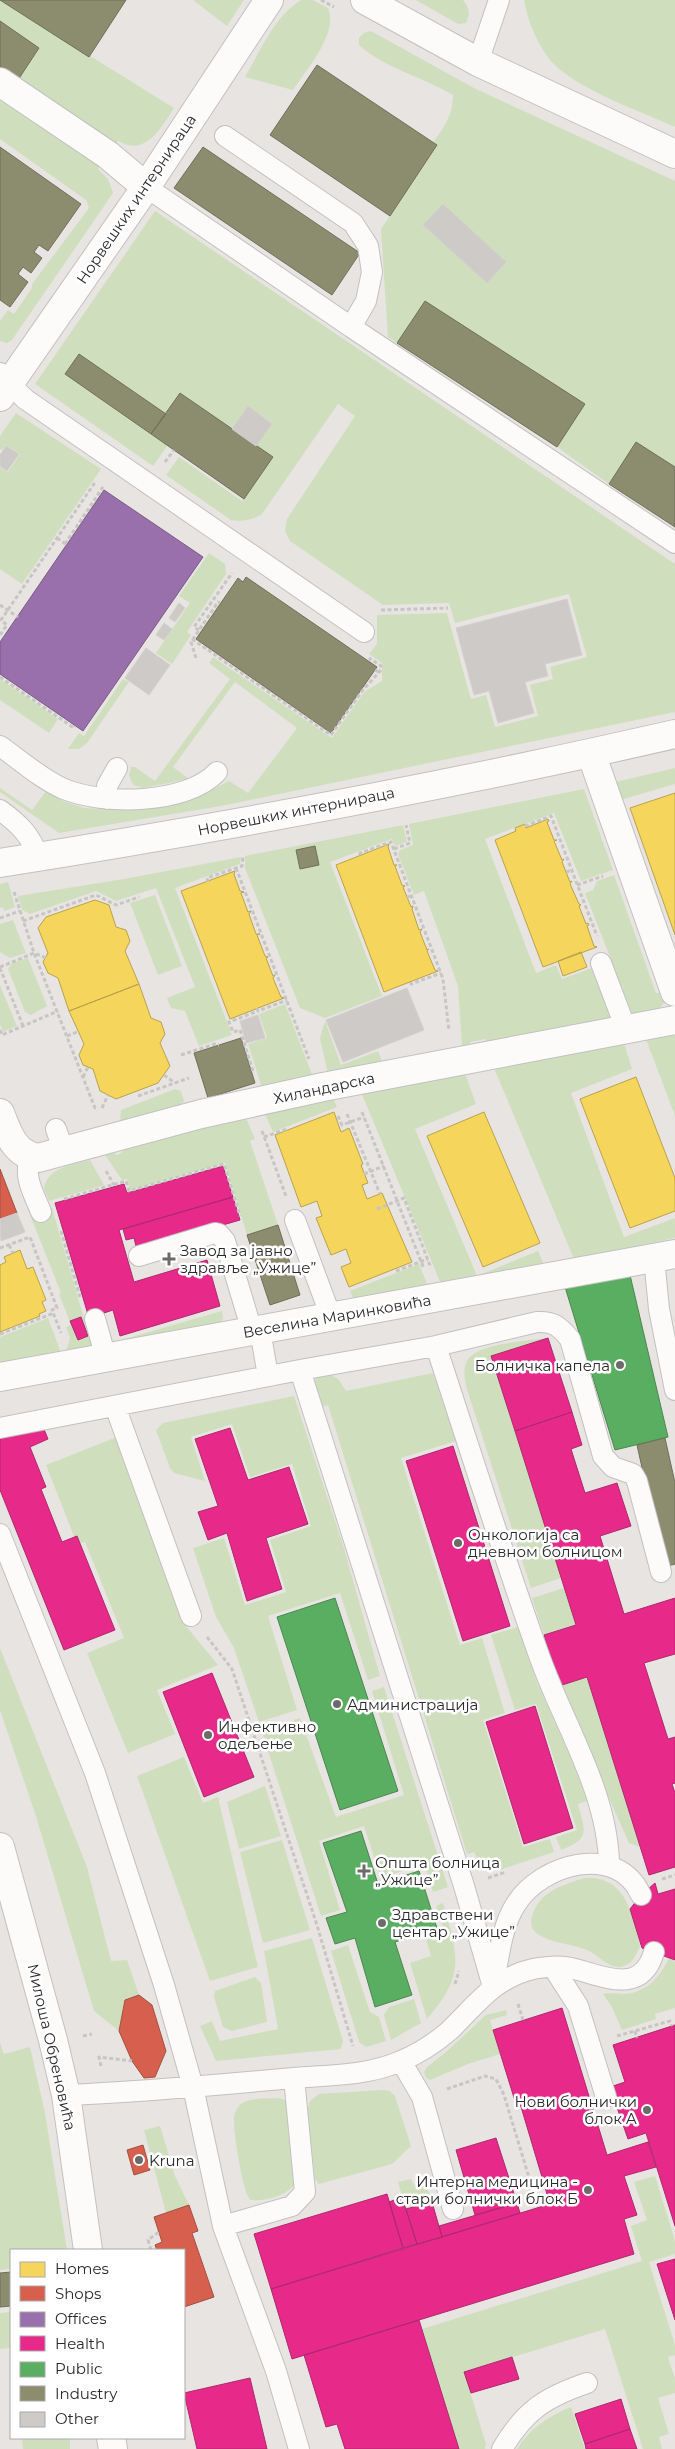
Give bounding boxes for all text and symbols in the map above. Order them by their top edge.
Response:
street label: Норвешких интернираца [72,111,200,287]
street label: Норвешких интернираца [196,783,396,839]
street label: Хиландарска [272,1068,376,1108]
place label: Завод за јавно здравље „Ужице” [180,1241,316,1277]
marker: Завод за јавно здравље „Ужице” [162,1252,176,1266]
street label: Веселина Маринковића [241,1290,433,1342]
place label: Болничка капела [475,1356,610,1375]
marker: Болничка капела [614,1359,626,1371]
place label: Онкологија са дневном болницом [468,1525,623,1561]
marker: Онкологија са дневном болницом [452,1537,464,1549]
place label: Администрација [347,1695,478,1714]
marker: Администрација [331,1698,343,1710]
place label: Инфективно одељење [218,1717,316,1753]
marker: Инфективно одељење [202,1729,214,1741]
place label: Општа болница „Ужице” [375,1853,500,1889]
marker: Општа болница „Ужице” [357,1864,371,1878]
place label: Здравствени центар „Ужице” [392,1905,515,1941]
marker: Здравствени центар „Ужице” [376,1917,388,1929]
street label: Милоша Обреновића [24,1962,80,2132]
place label: Нови болнички блок А [514,2092,637,2128]
marker: Нови болнички блок А [641,2104,653,2116]
place label: Kruna [149,2151,195,2170]
marker: Kruna [133,2154,145,2166]
place label: Интерна медицина - стари болнички блок Б [396,2172,578,2208]
marker: Интерна медицина - стари болнички блок Б [582,2184,594,2196]
legend [10,2249,185,2439]
text: Homes [55,2259,109,2278]
text: Shops [55,2284,101,2303]
text: Offices [55,2309,107,2328]
text: Health [55,2334,105,2353]
text: Public [55,2359,103,2378]
text: Industry [55,2384,118,2403]
text: Other [55,2409,99,2428]

